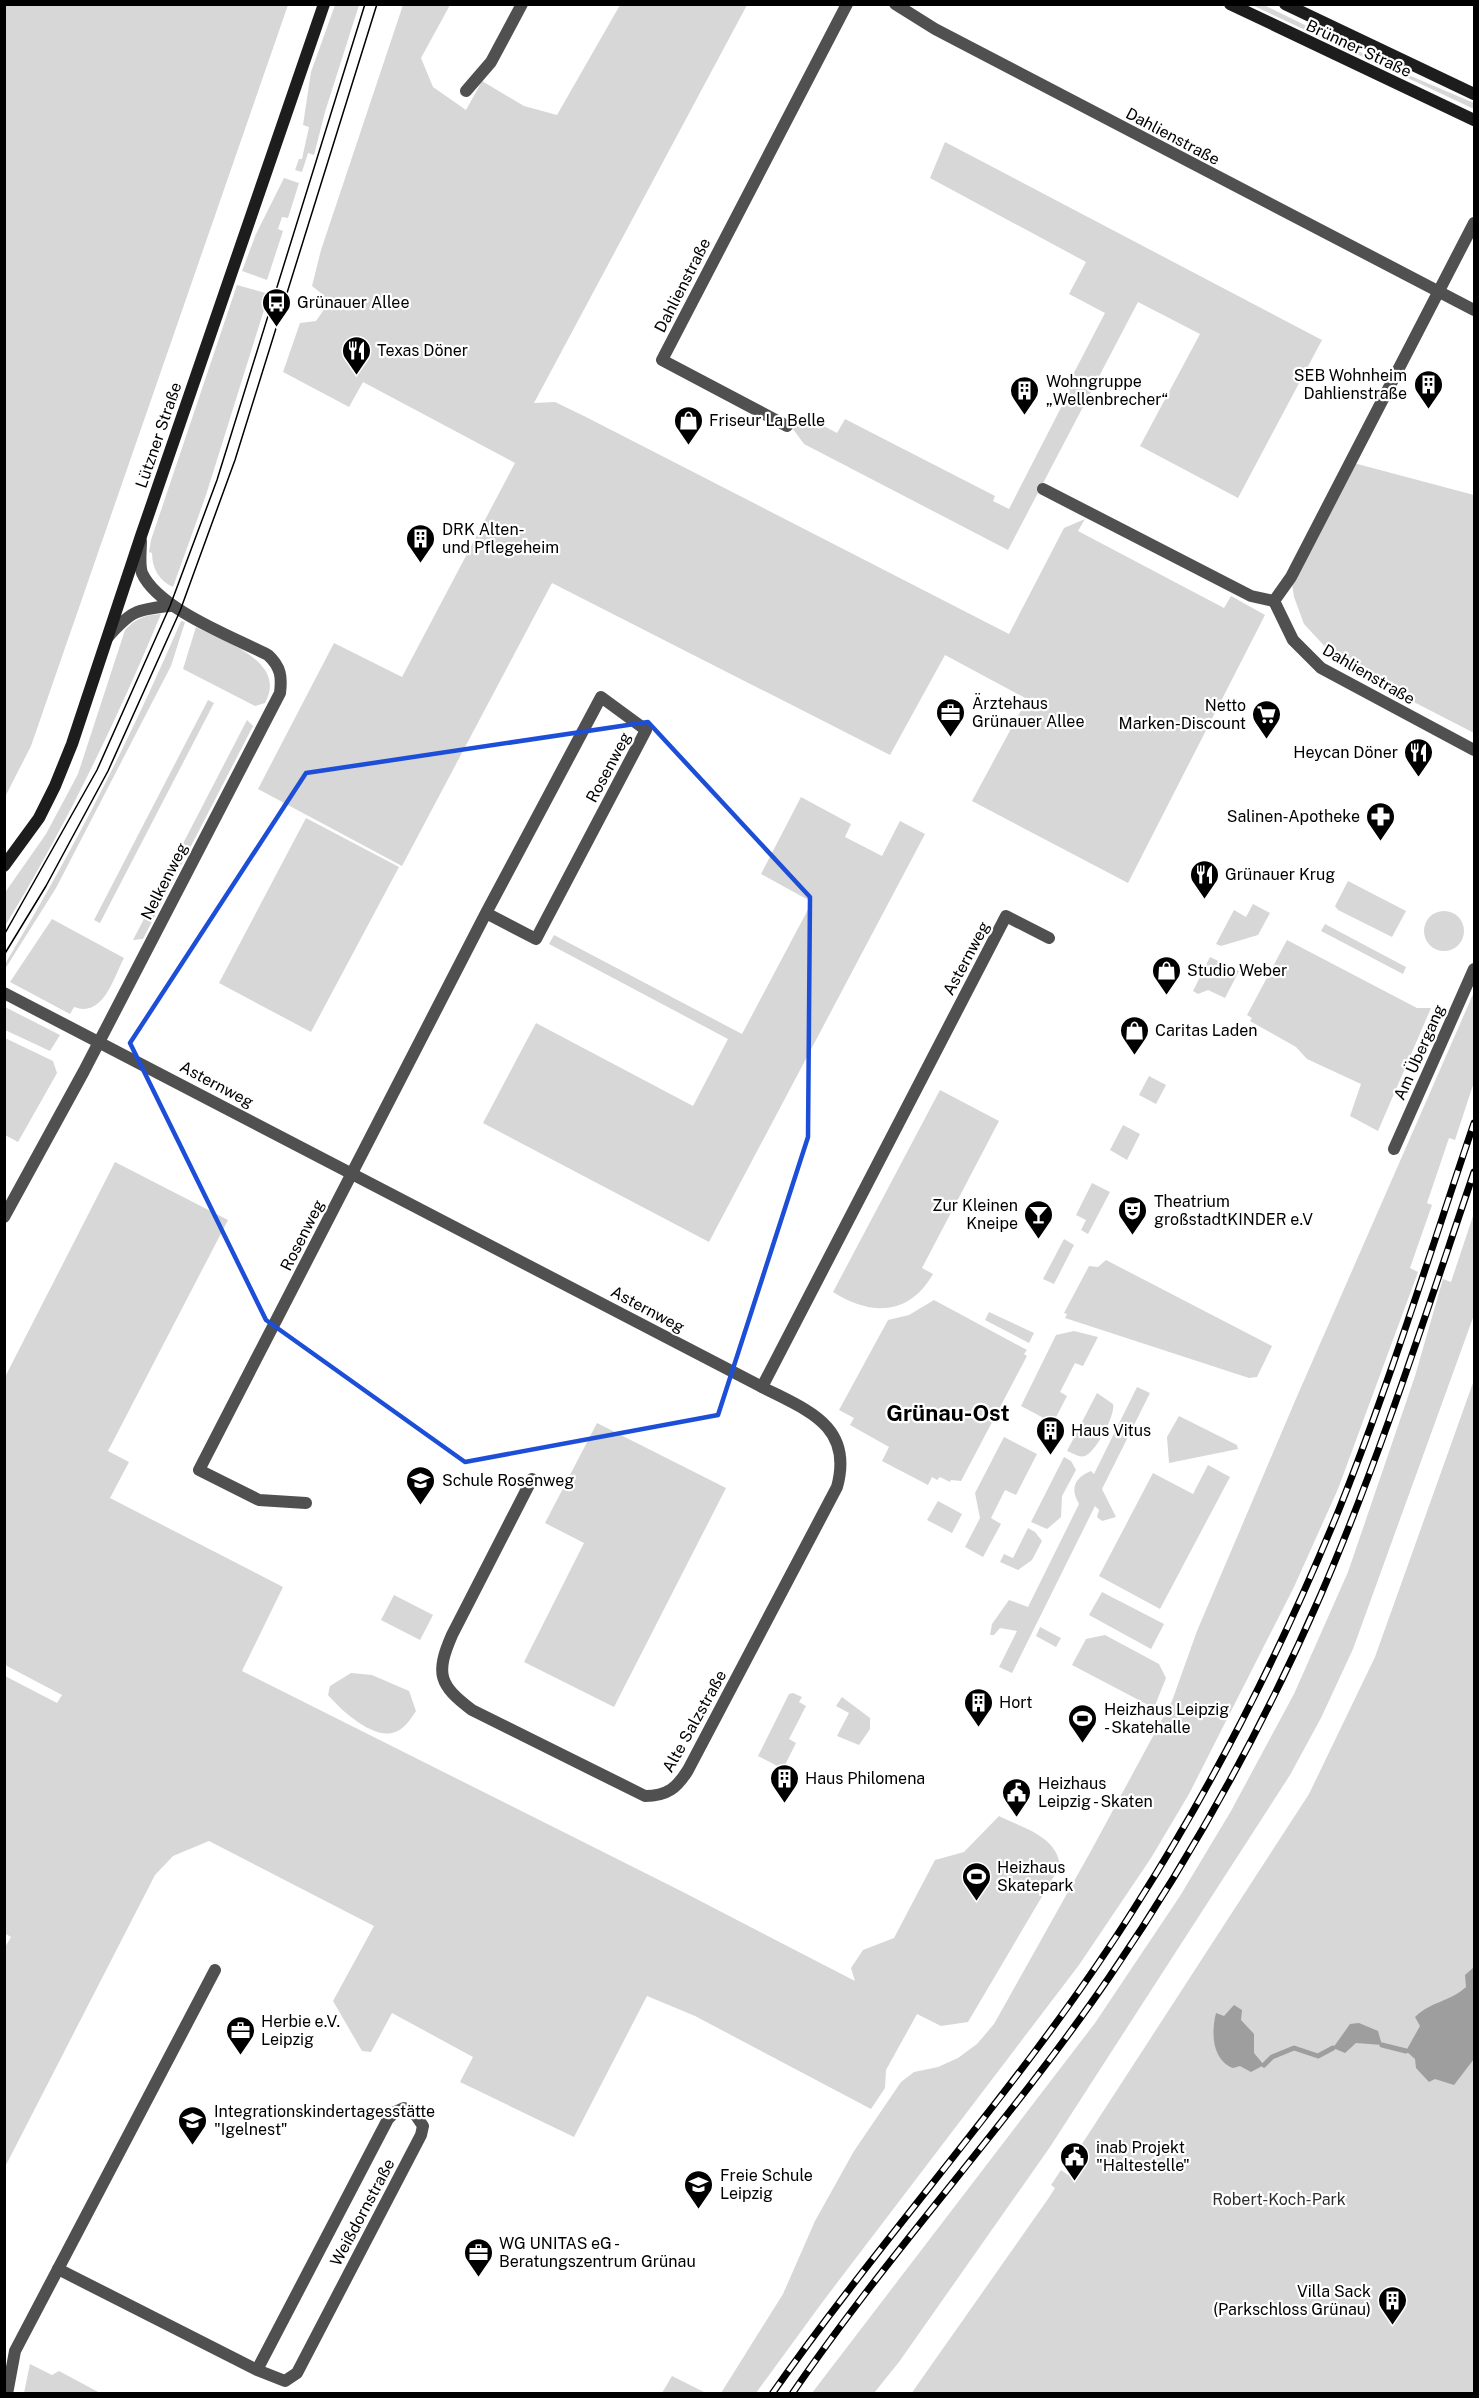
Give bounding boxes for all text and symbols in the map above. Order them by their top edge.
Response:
street label: Brünner Straße [1303,16,1414,81]
street label: Dahlienstraße [1123,104,1223,169]
street label: Dahlienstraße [650,235,714,336]
bus stop icon: Grünauer Allee [260,286,292,328]
place label: Grünauer Allee [297,293,409,312]
restaurant icon: Texas Döner [340,334,372,376]
place label: Texas Döner [377,341,468,360]
place label: SEB Wohnheim Dahlienstraße [1294,366,1407,403]
building icon: SEB Wohnheim Dahlienstraße [1412,368,1444,410]
place label: Wohngruppe „Wellenbrecher“ [1046,372,1168,409]
building icon: Wohngruppe „Wellenbrecher“ [1009,374,1041,416]
street label: Lützner Straße [131,380,185,491]
shop icon: Friseur La Belle [672,404,704,446]
place label: Friseur La Belle [709,411,825,430]
place label: DRK Alten- und Pflegeheim [442,520,559,557]
building icon: DRK Alten- und Pflegeheim [405,522,437,564]
street label: Dahlienstraße [1319,640,1418,709]
place label: Ärztehaus Grünauer Allee [972,693,1084,731]
office icon: Ärztehaus Grünauer Allee [935,696,967,738]
place label: Netto Marken-Discount [1119,696,1246,733]
supermarket icon: Netto Marken-Discount [1251,698,1283,740]
street label: Rosenweg [582,729,635,806]
restaurant icon: Heycan Döner [1403,736,1435,778]
place label: Heycan Döner [1293,743,1398,762]
pharmacy icon: Salinen-Apotheke [1365,800,1397,842]
place label: Salinen-Apotheke [1227,807,1360,826]
street label: Nelkenweg [137,840,192,923]
restaurant icon: Grünauer Krug [1188,858,1220,900]
place label: Grünauer Krug [1225,865,1335,884]
street label: Asternweg [939,918,994,998]
shop icon: Studio Weber [1150,954,1182,996]
place label: Studio Weber [1187,961,1287,980]
street label: Am Übergang [1389,1001,1449,1103]
shop icon: Caritas Laden [1118,1014,1150,1056]
place label: Caritas Laden [1155,1021,1258,1040]
street label: Asternweg [177,1057,257,1112]
place label: Theatrium großstadtKINDER e.V [1154,1192,1313,1229]
theatre icon: Theatrium großstadtKINDER e.V [1117,1194,1149,1236]
place label: Zur Kleinen Kneipe [932,1196,1018,1233]
street label: Rosenweg [277,1197,328,1274]
bar icon: Zur Kleinen Kneipe [1023,1198,1055,1240]
street label: Asternweg [608,1282,688,1337]
district label: Grünau-Ost [886,1400,1010,1426]
building icon: Haus Vitus [1034,1414,1066,1456]
place label: Haus Vitus [1071,1421,1151,1440]
school or university icon: Schule Rosenweg [405,1464,437,1506]
place label: Schule Rosenweg [442,1471,574,1490]
street label: Alte Salzstraße [658,1667,730,1776]
building icon: Hort [962,1686,994,1728]
place label: Hort [999,1693,1032,1712]
place label: Heizhaus Leipzig - Skatehalle [1104,1700,1229,1737]
sports icon: Heizhaus Leipzig - Skatehalle [1067,1702,1099,1744]
building icon: Haus Philomena [768,1762,800,1804]
place label: Haus Philomena [805,1769,925,1788]
place label: Heizhaus Leipzig - Skaten [1038,1774,1153,1811]
public building icon: Heizhaus Leipzig - Skaten [1001,1776,1033,1818]
place label: Heizhaus Skatepark [997,1858,1074,1895]
sports icon: Heizhaus Skatepark [960,1860,992,1902]
place label: Herbie e.V. Leipzig [261,2012,340,2049]
office icon: Herbie e.V. Leipzig [224,2014,256,2056]
place label: Integrationskindertagesstätte "Igelnest" [214,2102,435,2139]
school or university icon: Integrationskindertagesstätte "Igelnest" [177,2104,209,2146]
place label: inab Projekt "Haltestelle" [1096,2138,1190,2175]
public building icon: inab Projekt "Haltestelle" [1059,2140,1091,2182]
street label: Weißdornstraße [326,2155,399,2269]
place label: Freie Schule Leipzig [720,2166,813,2203]
school or university icon: Freie Schule Leipzig [683,2168,715,2210]
park label: Robert-Koch-Park [1212,2190,1346,2209]
place label: WG UNITAS eG - Beratungszentrum Grünau [499,2234,696,2271]
office icon: WG UNITAS eG - Beratungszentrum Grünau [462,2236,494,2278]
place label: Villa Sack (Parkschloss Grünau) [1213,2282,1371,2319]
building icon: Villa Sack (Parkschloss Grünau) [1376,2284,1408,2326]

